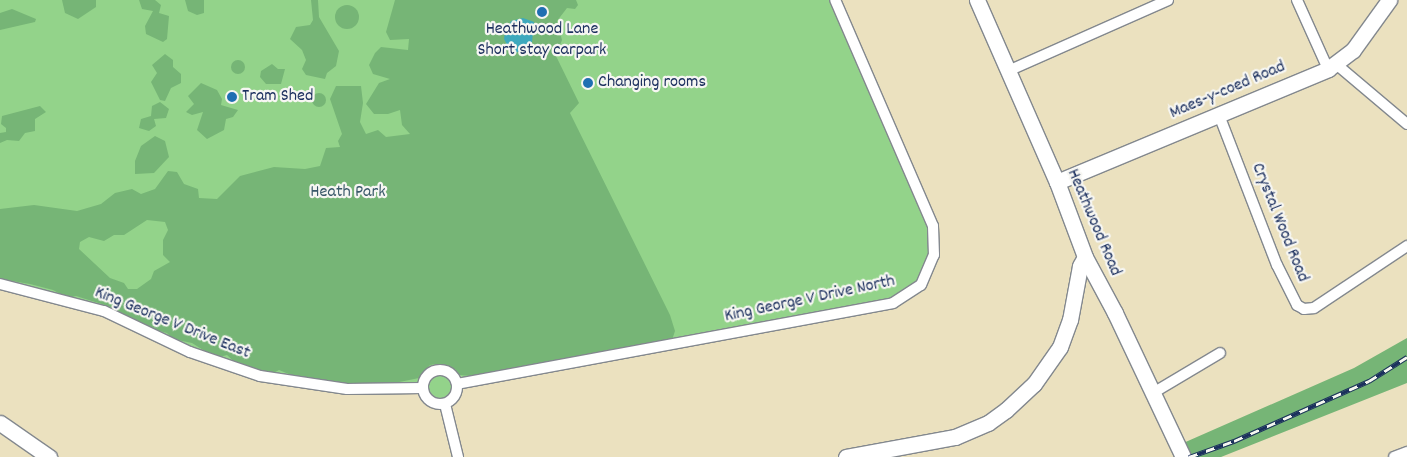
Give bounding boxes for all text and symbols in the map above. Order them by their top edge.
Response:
marker: Heathwood Lane Short stay carpark [536,6,548,18]
place label: Heathwood Lane Short stay carpark [478,20,606,62]
street label: Maes-y-coed Road [1167,57,1289,125]
place label: Changing rooms [598,72,706,94]
marker: Changing rooms [582,77,594,89]
place label: Tram Shed [242,86,313,108]
marker: Tram Shed [226,91,238,103]
street label: Crystal Wood Road [1245,160,1313,286]
street label: Heathwood Road [1061,166,1125,280]
park label: Heath Park [310,182,386,204]
street label: King George V Drive North [723,271,897,329]
street label: King George V Drive East [91,283,253,365]

